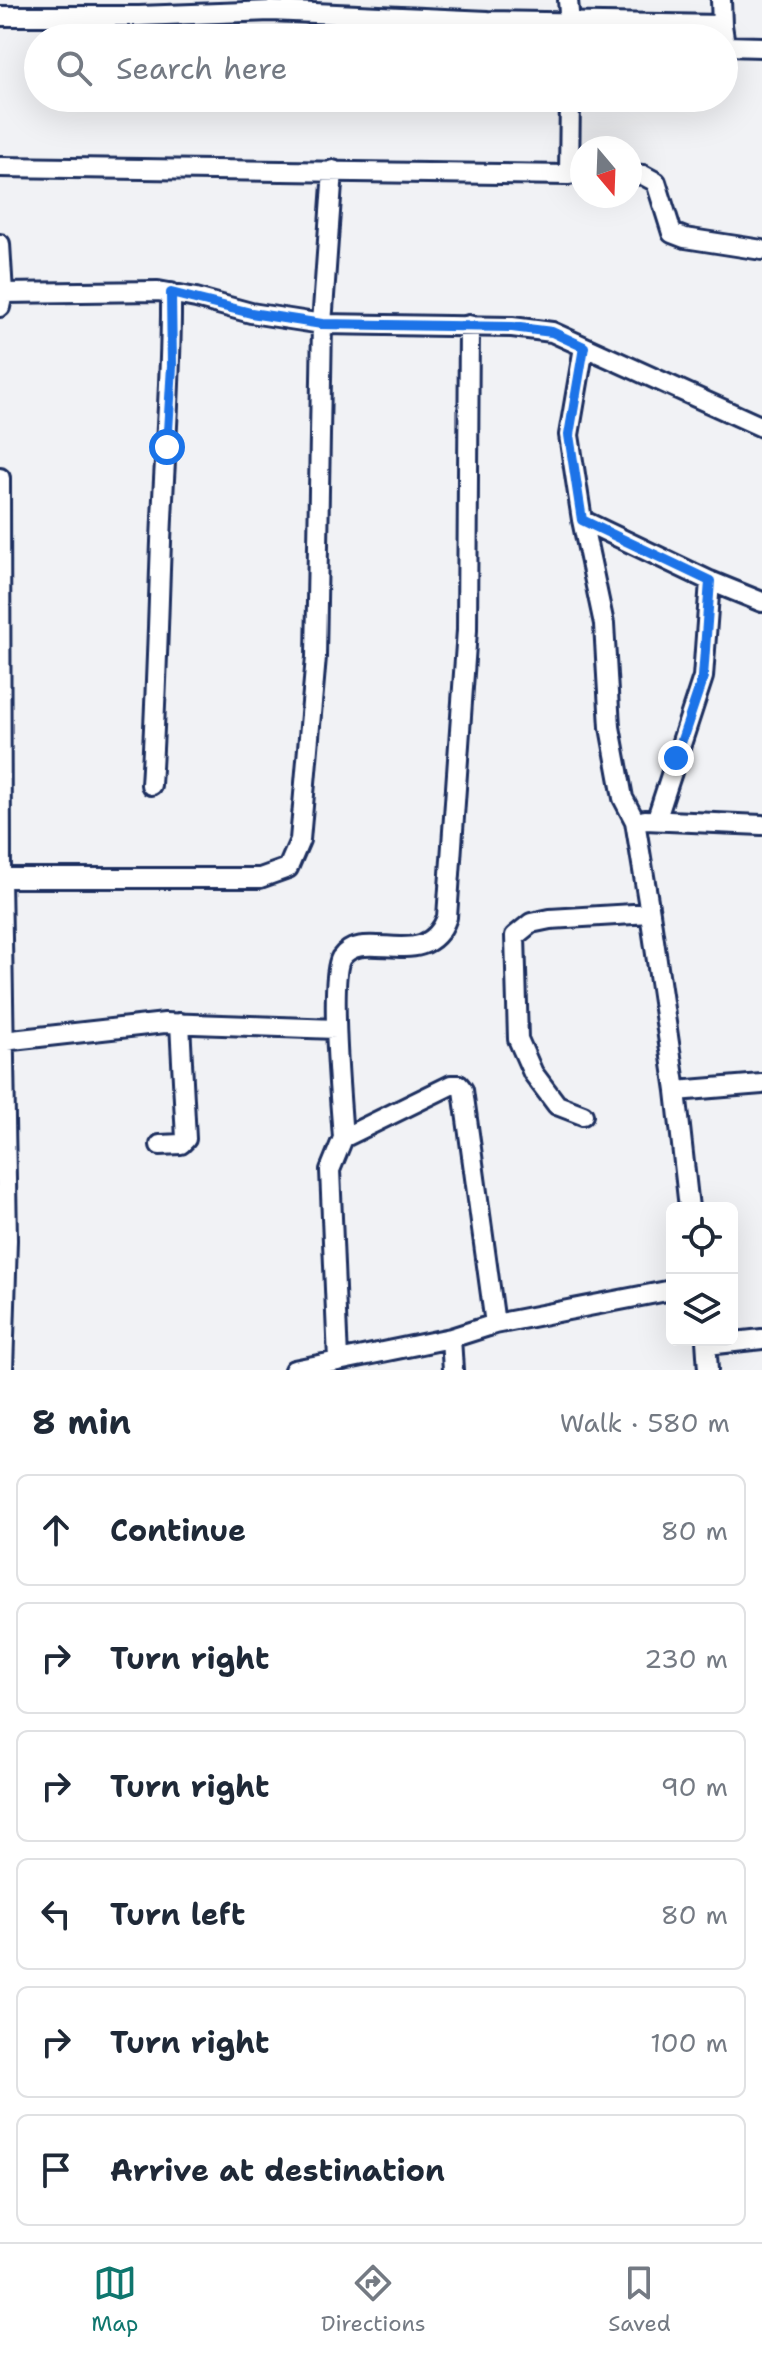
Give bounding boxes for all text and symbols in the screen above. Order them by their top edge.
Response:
search box [24,24,738,112]
icon: search [52,46,96,90]
text: Search here [116,48,287,89]
north arrow [570,136,642,208]
route start [149,429,185,465]
route end [658,740,694,776]
map controls [666,1202,738,1346]
button: locate [666,1202,738,1274]
button: layers [666,1274,738,1346]
text: 8 min [32,1399,131,1445]
text: Walk · 580 m [560,1405,730,1440]
icon: ahead [34,1508,78,1552]
text: Continue [110,1510,246,1551]
text: 80 m [661,1513,728,1548]
icon: right [34,1636,78,1680]
text: Turn right [110,1638,269,1679]
text: 230 m [644,1641,728,1676]
icon: right [34,1764,78,1808]
text: Turn right [110,1766,269,1807]
text: 90 m [661,1769,728,1804]
icon: left [34,1892,78,1936]
text: Turn left [110,1894,245,1935]
text: 80 m [661,1897,728,1932]
icon: right [34,2020,78,2064]
text: Turn right [110,2022,269,2063]
text: 100 m [650,2025,728,2060]
icon: arrive [34,2148,78,2192]
text: Arrive at destination [110,2150,445,2191]
tab: Map [91,2261,138,2338]
tab: Directions [321,2261,426,2338]
tab: Saved [608,2261,671,2338]

